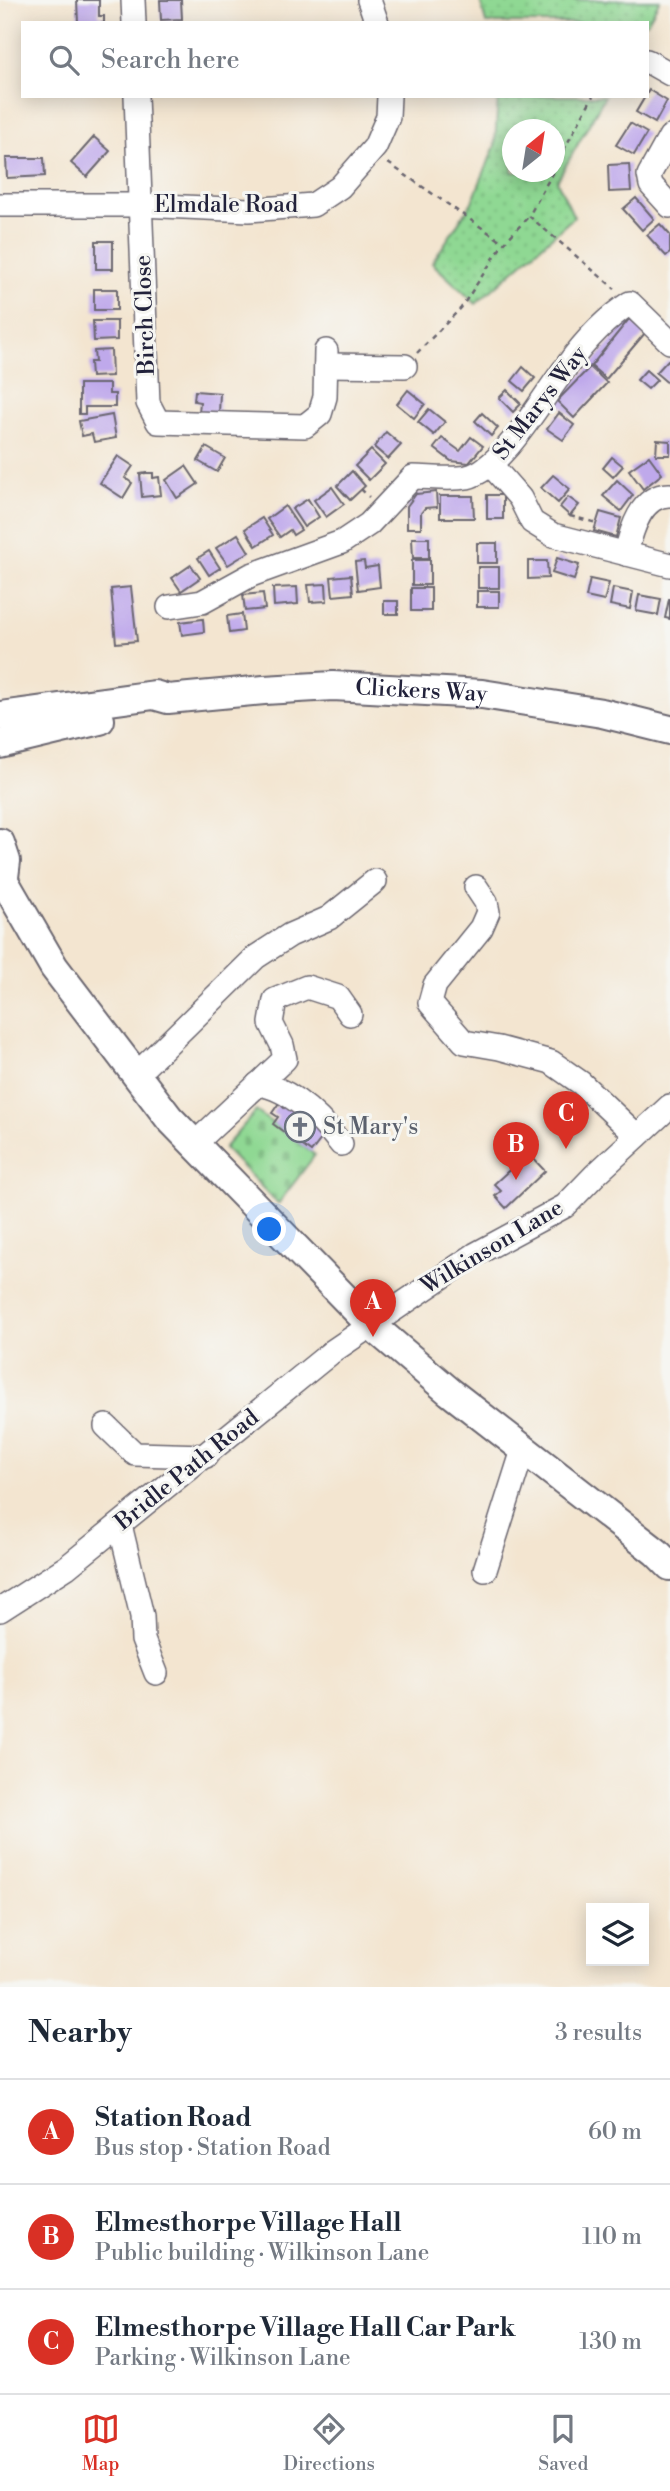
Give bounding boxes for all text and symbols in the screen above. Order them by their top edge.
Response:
search box [21,21,649,98]
icon: search [45,41,83,79]
text: Search here [101,44,240,76]
north arrow [502,119,565,182]
street label: Elmdale Road [154,191,298,219]
street label: Birch Close [129,254,161,377]
street label: St Marys Way [487,340,594,466]
street label: Clickers Way [355,673,489,708]
pin: C [543,1091,589,1149]
church icon: St Mary's [283,1110,317,1144]
place label: St Mary's [323,1113,418,1141]
pin: B [493,1122,539,1180]
street label: Wilkinson Lane [415,1193,568,1301]
your location [252,1212,286,1246]
pin: A [350,1279,396,1337]
street label: Bridle Path Road [109,1403,264,1537]
map controls [586,1903,649,1966]
button: layers [586,1903,649,1966]
text: Nearby [28,2014,132,2052]
text: 3 results [555,2019,642,2047]
text: Station Road [95,2102,252,2134]
text: A [43,2118,59,2146]
text: 60 m [588,2118,642,2146]
text: Bus stop · Station Road [95,2134,331,2162]
text: Elmesthorpe Village Hall [95,2207,402,2239]
text: B [42,2223,60,2251]
text: 110 m [582,2223,642,2251]
text: Public building · Wilkinson Lane [95,2239,429,2267]
text: Elmesthorpe Village Hall Car Park [95,2312,515,2344]
text: C [43,2328,59,2356]
text: 130 m [579,2328,642,2356]
text: Parking · Wilkinson Lane [95,2344,351,2372]
tab: Map [82,2410,120,2476]
tab: Directions [283,2410,375,2476]
tab: Saved [538,2410,588,2476]

